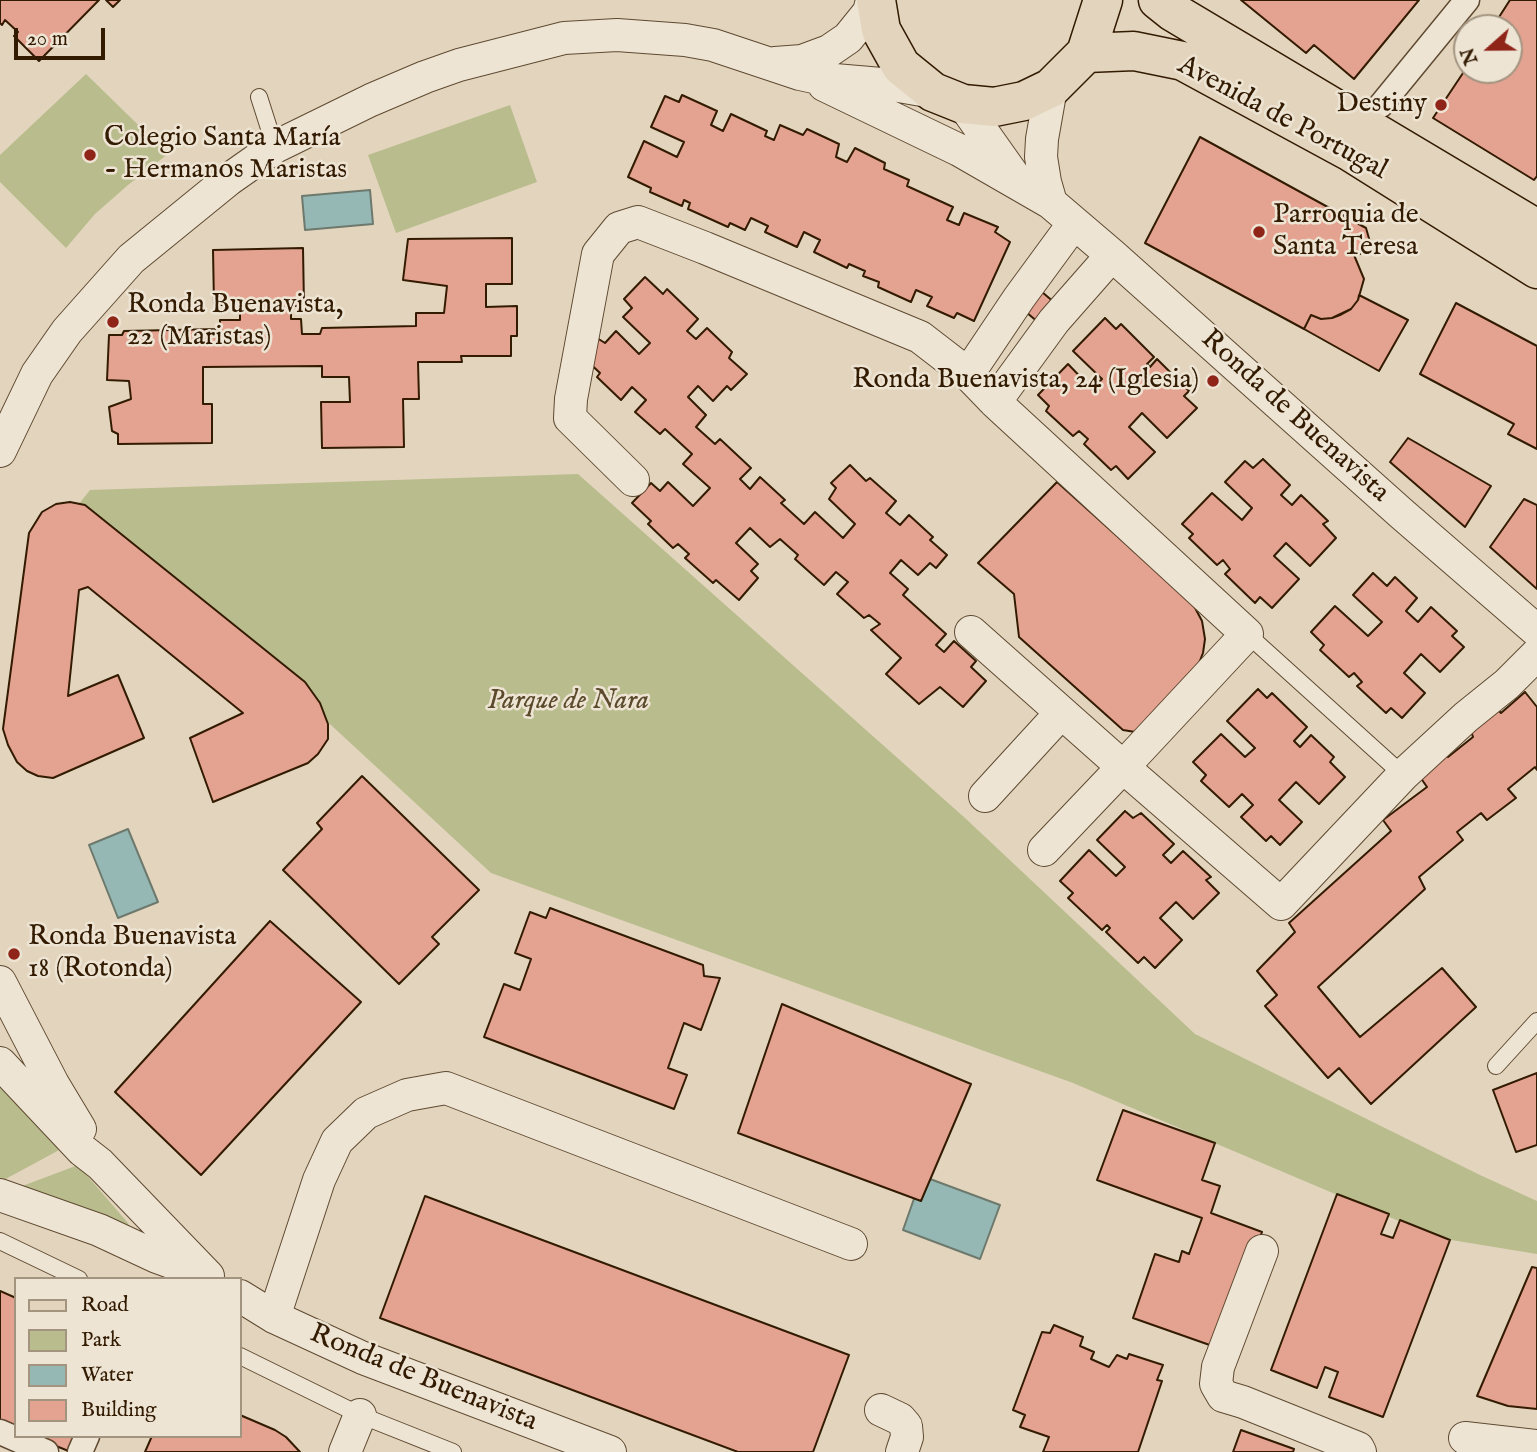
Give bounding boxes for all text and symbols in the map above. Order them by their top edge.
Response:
scale bar [18,14,108,58]
north arrow [1453,14,1523,84]
text: 20 m [27,26,68,53]
text: N [1456,44,1484,68]
street label: Avenida de Portugal [1171,50,1393,188]
place label: Destiny [1336,88,1427,122]
marker: Destiny [1433,97,1449,113]
place label: Colegio Santa María - Hermanos Maristas [104,122,347,188]
marker: Colegio Santa María - Hermanos Maristas [82,147,98,163]
place label: Parroquia de Santa Teresa [1273,199,1419,265]
marker: Parroquia de Santa Teresa [1251,224,1267,240]
place label: Ronda Buenavista, 22 (Maristas) [127,289,343,355]
marker: Ronda Buenavista, 22 (Maristas) [105,314,121,330]
street label: Ronda de Buenavista [1193,323,1395,511]
place label: Ronda Buenavista, 24 (Iglesia) [852,364,1199,398]
marker: Ronda Buenavista, 24 (Iglesia) [1205,373,1221,389]
park label: Parque de Nara [487,685,649,719]
place label: Ronda Buenavista 18 (Rotonda) [28,921,236,987]
marker: Ronda Buenavista 18 (Rotonda) [6,946,22,962]
legend [14,1277,242,1438]
text: Road [81,1292,128,1319]
street label: Ronda de Buenavista [304,1318,542,1440]
text: Park [81,1327,121,1354]
text: Water [81,1362,133,1389]
text: Building [81,1397,156,1424]

